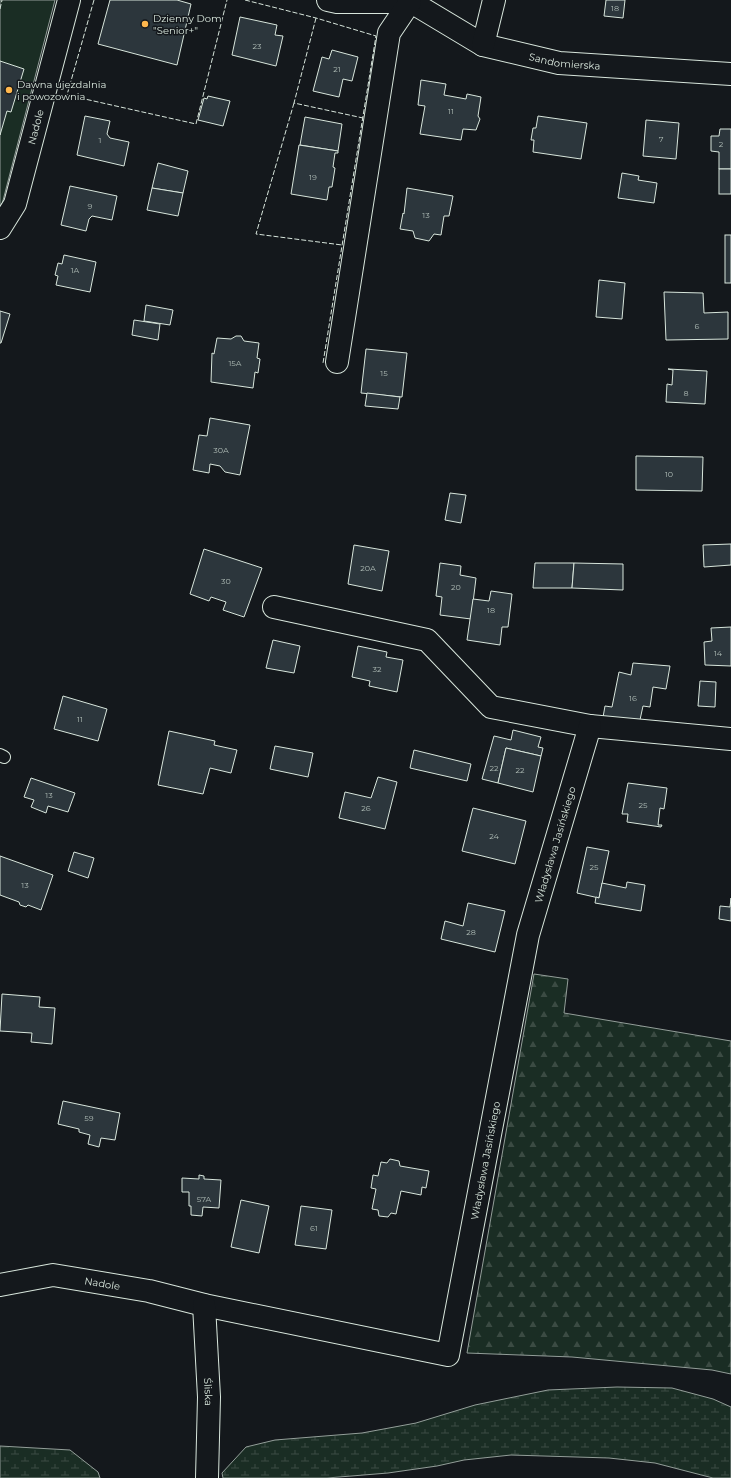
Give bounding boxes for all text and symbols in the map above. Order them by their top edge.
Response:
house number: 18 [611,3,619,13]
place label: Dzienny Dom "Senior+" [153,12,222,37]
marker: Dzienny Dom "Senior+" [140,19,150,29]
house number: 23 [252,41,262,51]
street label: Sandomierska [528,50,601,72]
house number: 21 [333,64,341,74]
place label: Dawna ujezdalnia i powozownia [17,78,106,103]
marker: Dawna ujezdalnia i powozownia [4,85,14,95]
house number: 11 [448,106,454,116]
street label: Nadole [25,108,46,146]
house number: 7 [659,134,664,144]
house number: 1 [99,135,101,145]
house number: 2 [719,139,724,149]
house number: 19 [309,172,317,182]
house number: 9 [88,201,93,211]
house number: 13 [422,210,430,220]
house number: 1A [71,265,80,275]
house number: 6 [695,321,700,331]
house number: 15A [228,358,242,368]
house number: 15 [380,368,388,378]
house number: 8 [683,388,689,398]
house number: 30A [213,445,229,455]
house number: 10 [665,469,673,479]
house number: 20A [360,563,376,573]
house number: 30 [221,576,231,586]
house number: 20 [451,582,461,592]
house number: 18 [487,605,495,615]
house number: 14 [714,648,723,658]
house number: 32 [372,664,382,674]
house number: 16 [629,693,637,703]
house number: 11 [77,714,83,724]
house number: 22 [489,763,499,773]
house number: 22 [515,765,525,775]
street label: Władysława Jasińskiego [531,785,578,904]
house number: 13 [45,790,53,800]
house number: 25 [638,800,648,810]
house number: 26 [361,803,371,813]
house number: 24 [489,831,500,841]
house number: 25 [589,862,599,872]
house number: 13 [21,880,29,890]
house number: 28 [466,927,476,937]
street label: Władysława Jasińskiego [467,1100,503,1221]
house number: 59 [84,1113,94,1123]
house number: 57A [197,1194,211,1204]
house number: 61 [310,1223,318,1233]
street label: Nadole [84,1274,121,1293]
street label: Śliska [201,1377,216,1406]

